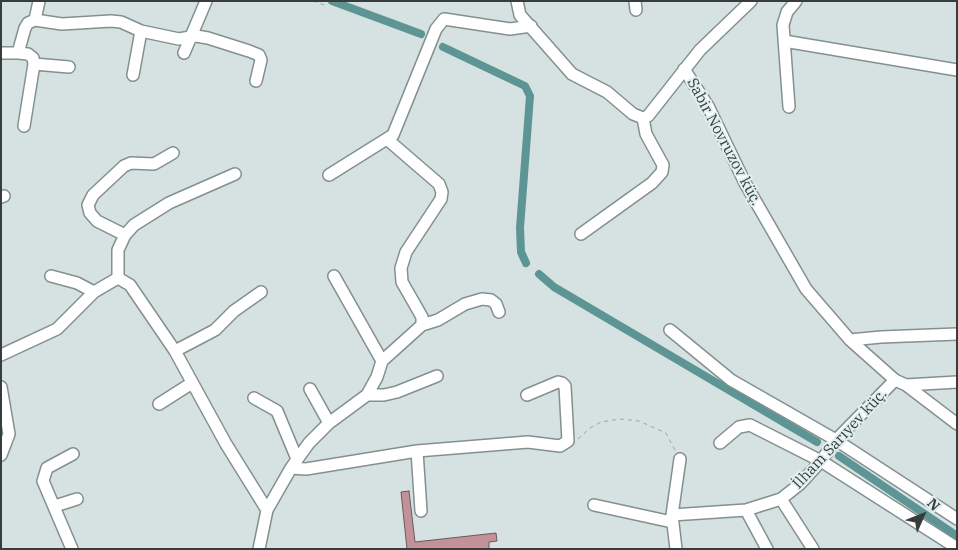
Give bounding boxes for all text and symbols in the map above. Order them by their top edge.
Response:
street label: Sabir Novruzov küç. [683,75,765,209]
street label: İlham Sarıyev küç. [789,385,891,493]
north arrow [898,490,948,540]
text: N [923,494,944,515]

